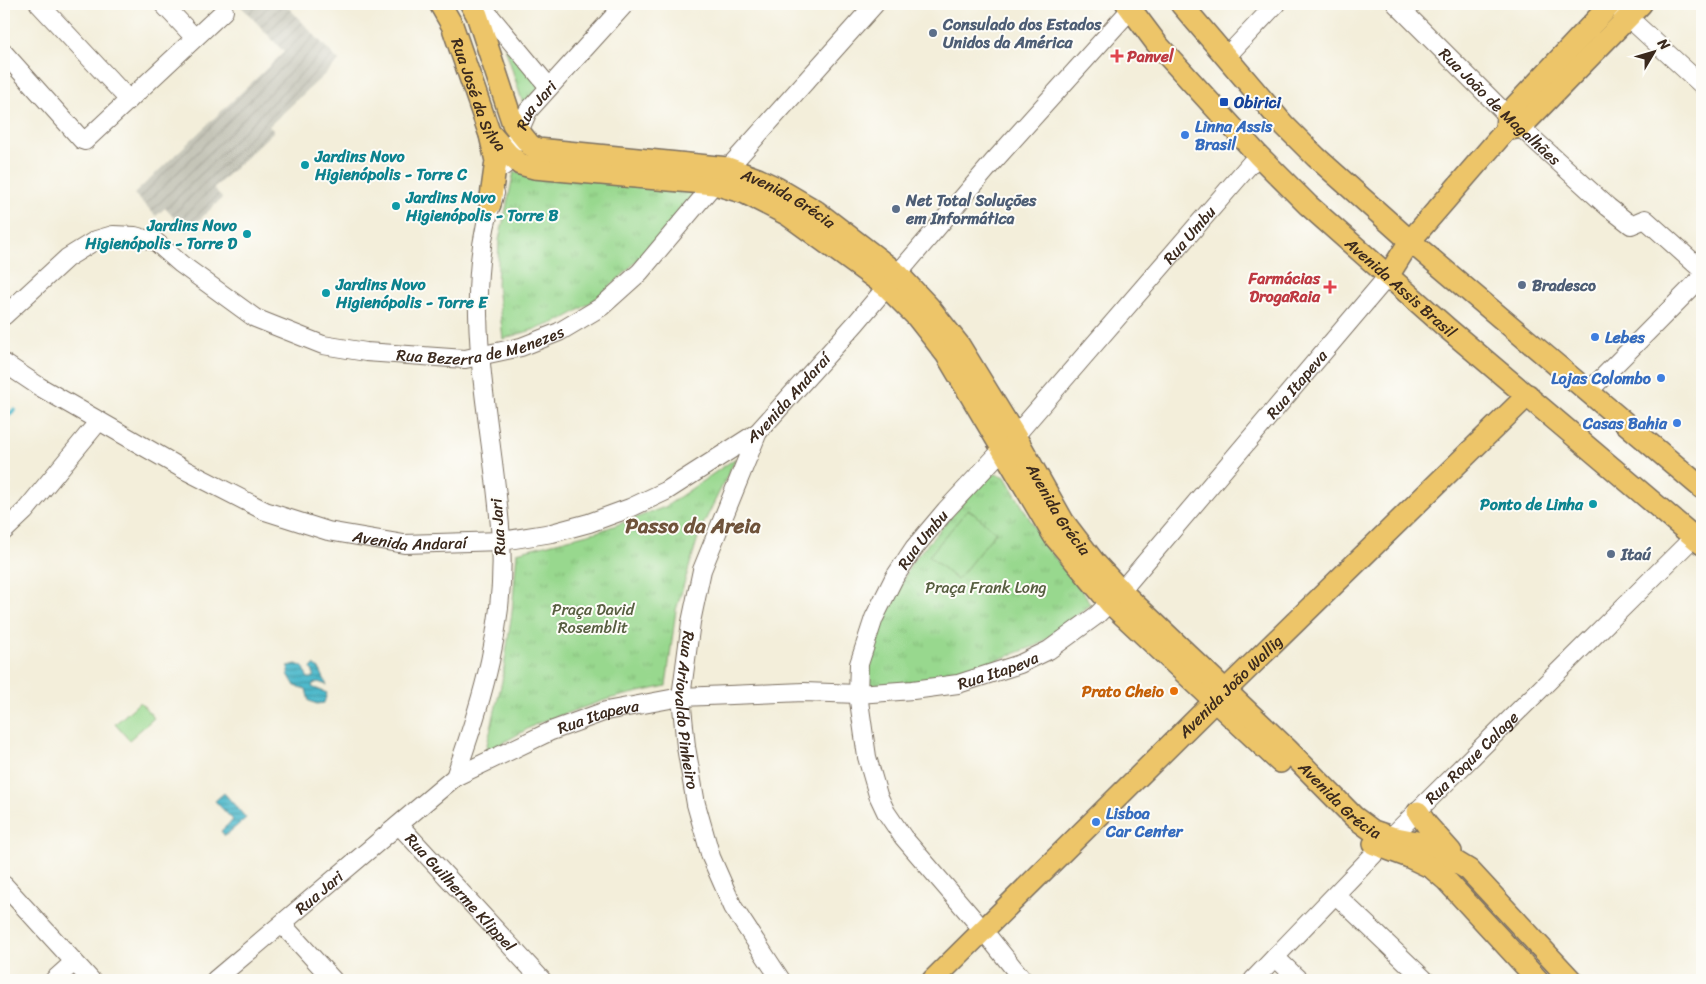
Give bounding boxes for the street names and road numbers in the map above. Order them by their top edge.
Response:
street label: Rua José da Silva [443,34,514,158]
street label: Rua João de Magalhães [1432,40,1569,173]
street label: Rua Jari [507,73,564,135]
street label: Avenida Grécia [736,159,843,236]
street label: Rua Umbu [1155,198,1223,271]
street label: Avenida Assis Brasil [1338,229,1464,345]
street label: Rua Bezerra de Menezes [395,317,570,374]
street label: Rua Itapeva [1258,342,1335,425]
street label: Avenida Andaraí [740,344,839,451]
street label: Avenida Grécia [1018,457,1100,563]
street label: Rua Jari [482,497,514,556]
street label: Rua Umbu [889,502,956,575]
street label: Avenida Andaraí [350,521,470,559]
street label: Avenida João Wallig [1170,627,1290,746]
street label: Rua Ariovaldo Pinheiro [666,629,708,791]
street label: Rua Itapeva [954,642,1044,698]
street label: Rua Itapeva [553,691,642,742]
street label: Rua Roque Calage [1417,704,1526,811]
street label: Avenida Grécia [1291,753,1385,847]
street label: Rua Guilherme Klippel [398,826,524,959]
street label: Rua Jari [288,862,350,922]

